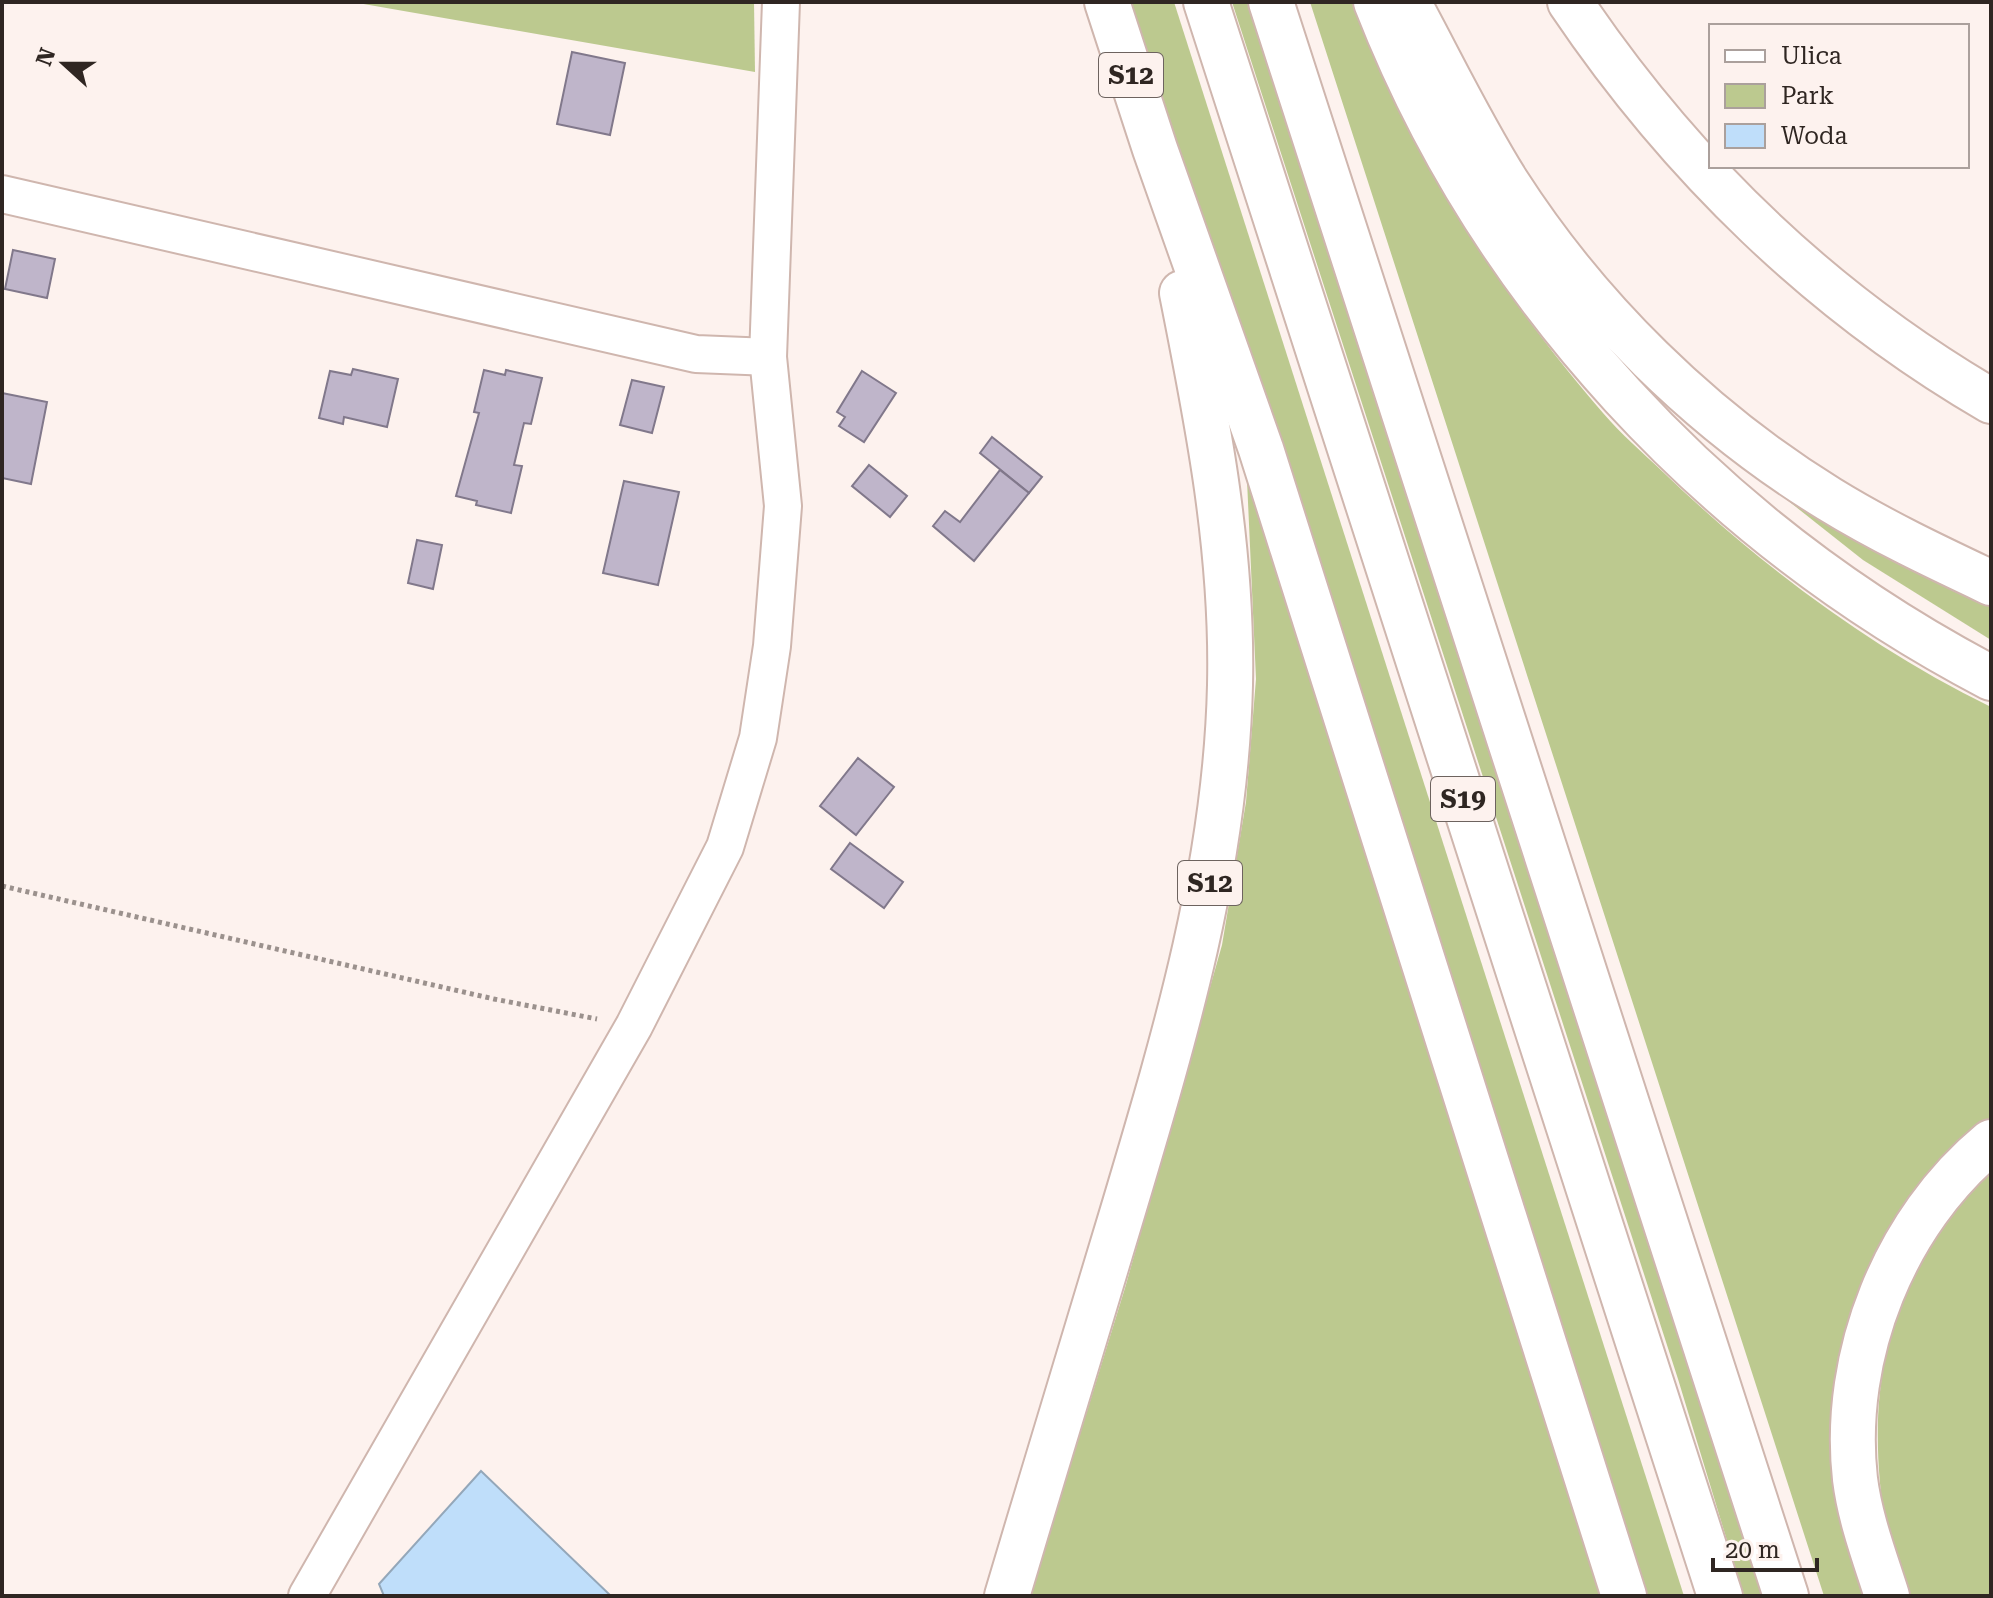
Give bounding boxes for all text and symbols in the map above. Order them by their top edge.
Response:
north arrow [24,24,104,104]
legend [1709,24,1969,168]
text: Ulica [1781,42,1842,70]
text: N [31,45,61,69]
road number: S12 [1099,53,1163,97]
text: Park [1781,82,1834,110]
text: Woda [1781,122,1847,150]
road number: S19 [1431,777,1495,821]
road number: S12 [1178,861,1242,905]
scale bar [1713,1522,1817,1572]
text: 20 m [1725,1536,1780,1564]

